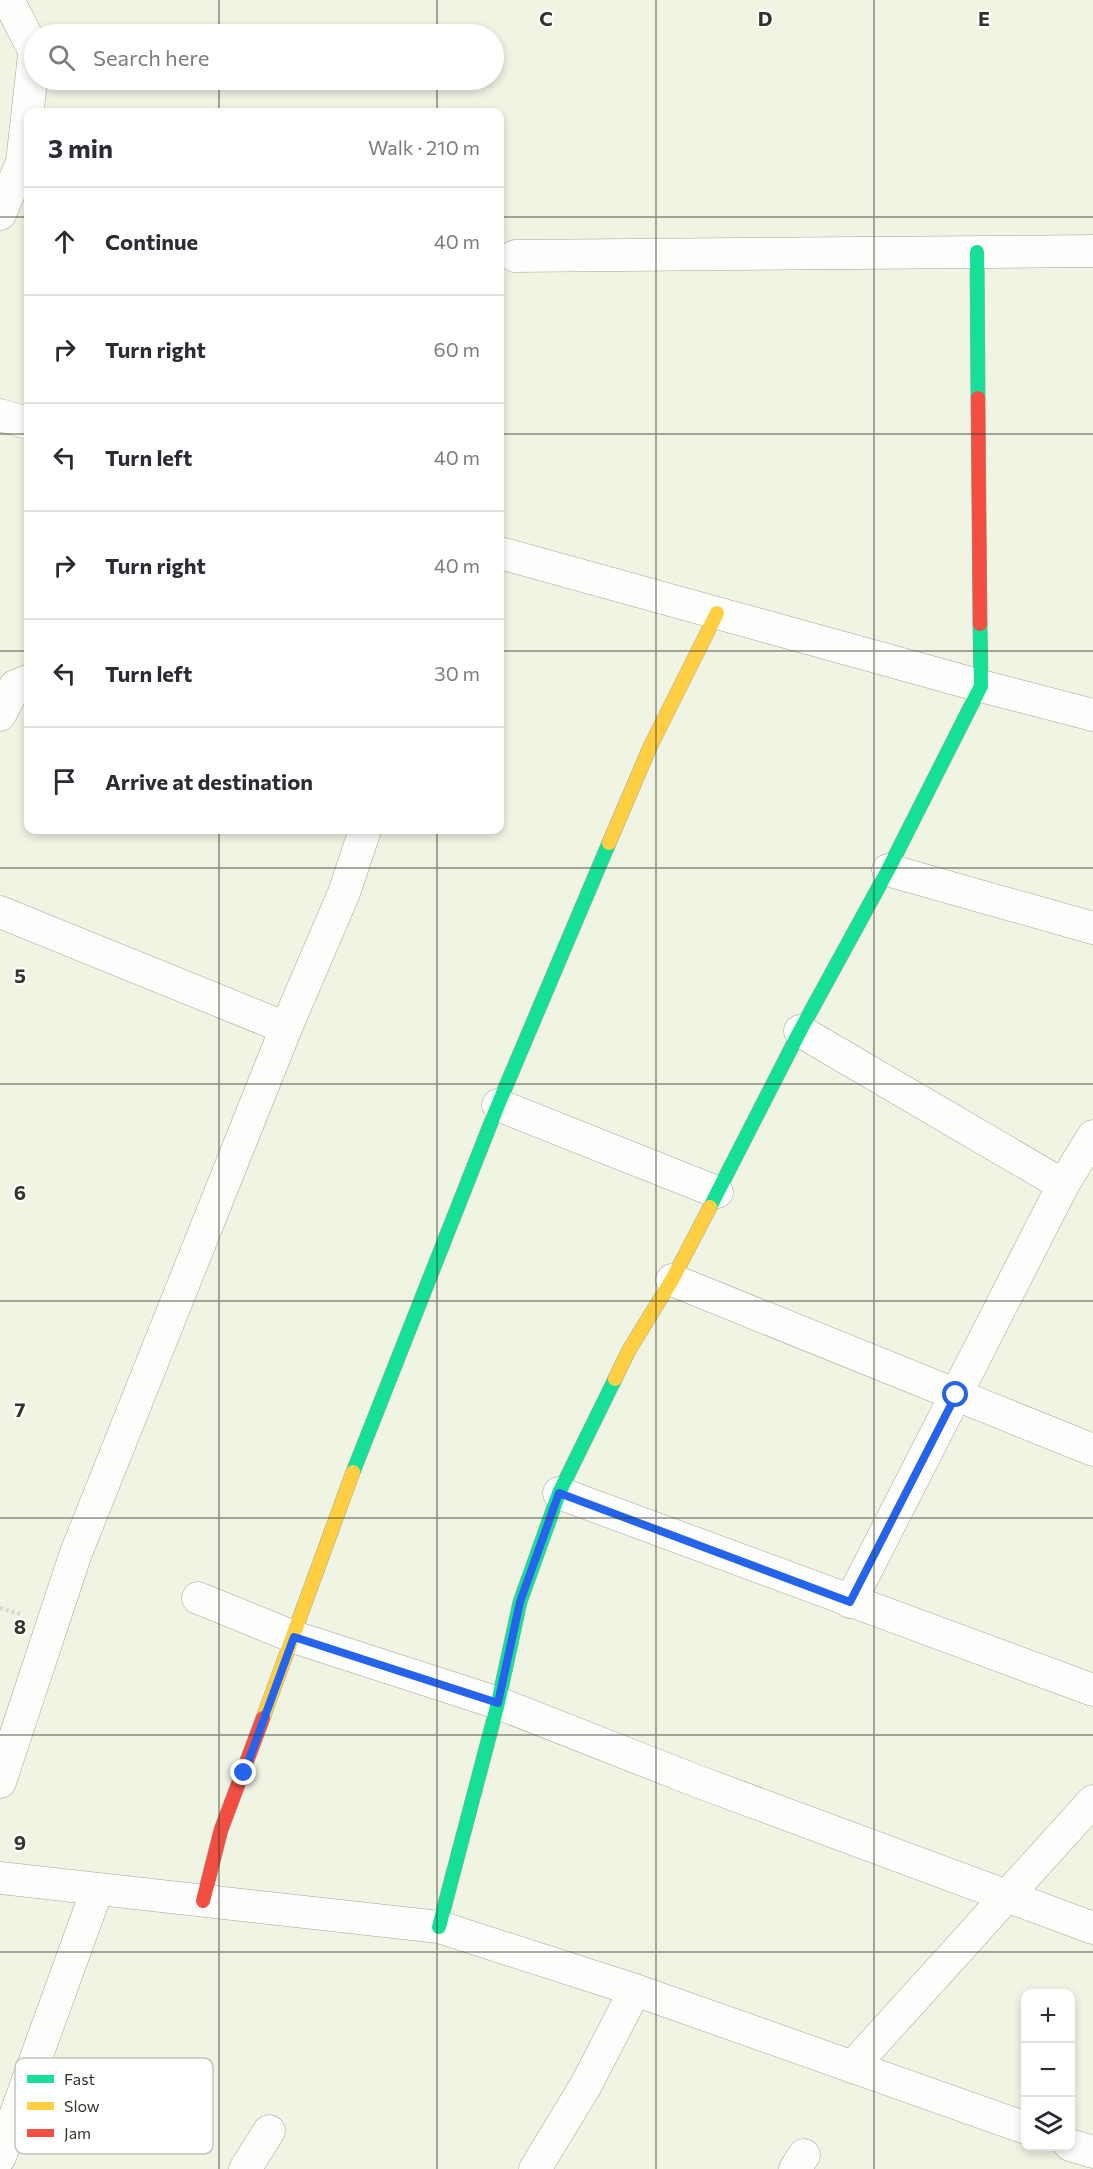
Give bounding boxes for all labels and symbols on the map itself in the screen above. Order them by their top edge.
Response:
text: C [539,6,553,30]
text: D [758,6,772,30]
text: E [978,6,990,30]
text: 5 [14,963,26,987]
text: 6 [14,1180,26,1204]
route start [942,1381,968,1407]
text: 7 [15,1397,26,1421]
text: 8 [14,1614,26,1638]
route end [230,1759,256,1785]
text: 9 [14,1830,26,1854]
legend [15,2058,213,2154]
text: Fast [64,2069,95,2088]
text: Slow [64,2096,100,2115]
text: Jam [64,2123,91,2142]

